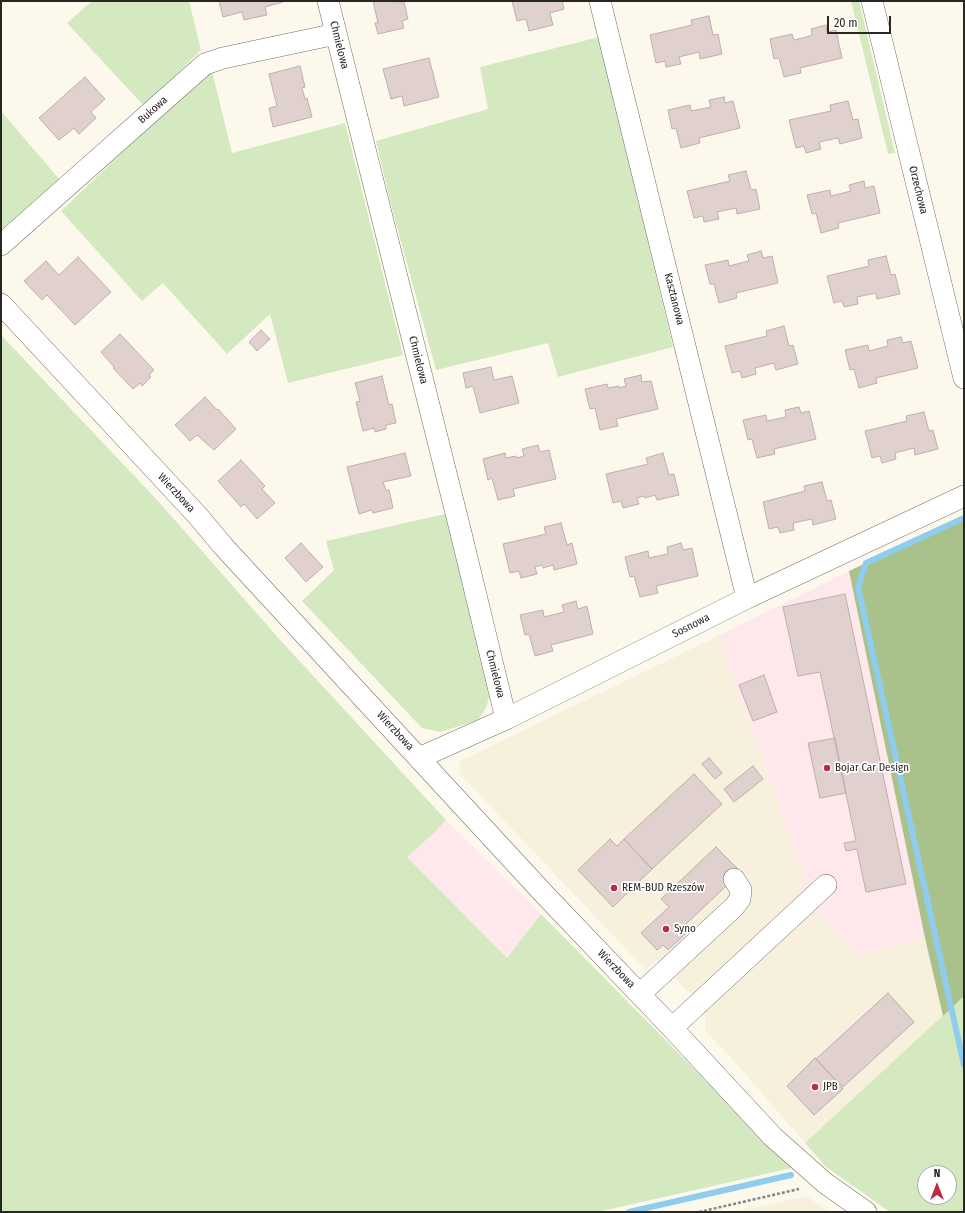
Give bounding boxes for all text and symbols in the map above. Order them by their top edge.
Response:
scale bar [829,8,893,34]
text: 20 m [834,16,858,30]
street label: Chmielowa [327,20,351,70]
street label: Bukowa [136,93,170,127]
street label: Orzechowa [906,165,930,215]
street label: Kasztanowa [661,272,687,326]
street label: Chmielowa [406,335,430,385]
street label: Wierzbowa [155,471,197,515]
street label: Sosnowa [670,611,712,641]
street label: Chmielowa [483,649,507,699]
street label: Wierzbowa [374,709,416,753]
place label: Bojar Car Design [835,761,909,775]
marker: Bojar Car Design [822,763,832,773]
place label: REM-BUD Rzeszów [622,881,704,895]
marker: REM-BUD Rzeszów [609,883,619,893]
place label: Syno [674,922,696,936]
marker: Syno [661,924,671,934]
street label: Wierzbowa [594,947,638,991]
place label: JPB [823,1080,838,1094]
marker: JPB [810,1082,820,1092]
north arrow [917,1165,957,1205]
text: N [934,1167,940,1180]

